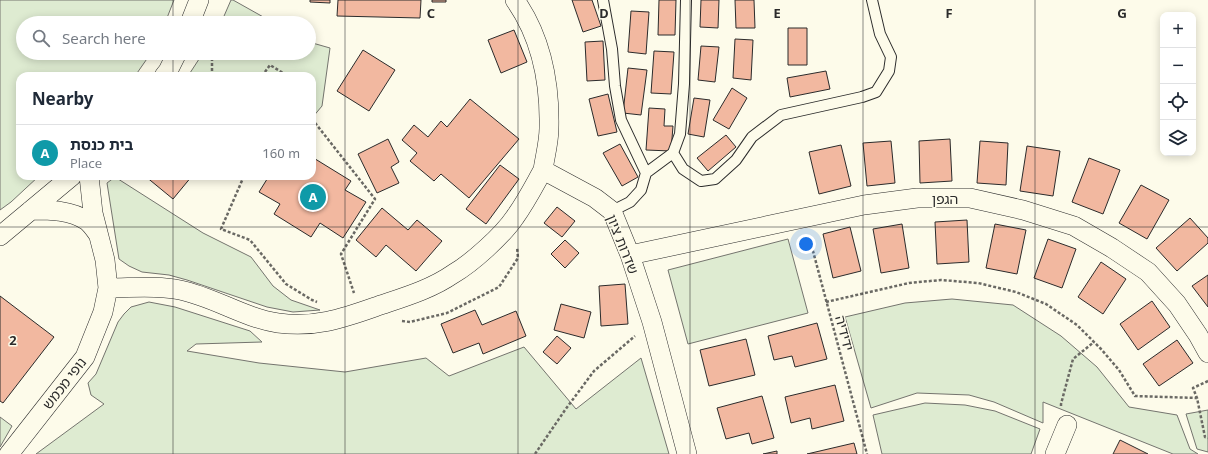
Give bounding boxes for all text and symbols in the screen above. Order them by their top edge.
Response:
text: C [427,4,435,22]
text: D [599,4,609,22]
text: E [773,4,781,22]
text: F [946,4,953,22]
text: G [1117,4,1127,22]
map controls [1160,12,1196,156]
button: + [1160,12,1196,48]
search box [16,16,316,60]
icon: search [30,27,52,49]
text: Search here [62,28,146,48]
button: − [1160,48,1196,84]
button: locate [1160,84,1196,120]
text: Nearby [32,87,93,110]
button: layers [1160,120,1196,156]
text: בית כנסת [70,134,133,154]
text: A [41,144,49,162]
text: 160 m [262,144,300,162]
text: Place [70,154,102,172]
pin: A [300,182,326,212]
street label: הגפן [932,189,958,208]
street label: שדרות ציון [602,211,644,277]
your location [796,234,816,254]
street label: ידידיה [831,313,859,353]
text: 2 [9,331,17,349]
street label: נופי מכמש [38,353,90,413]

